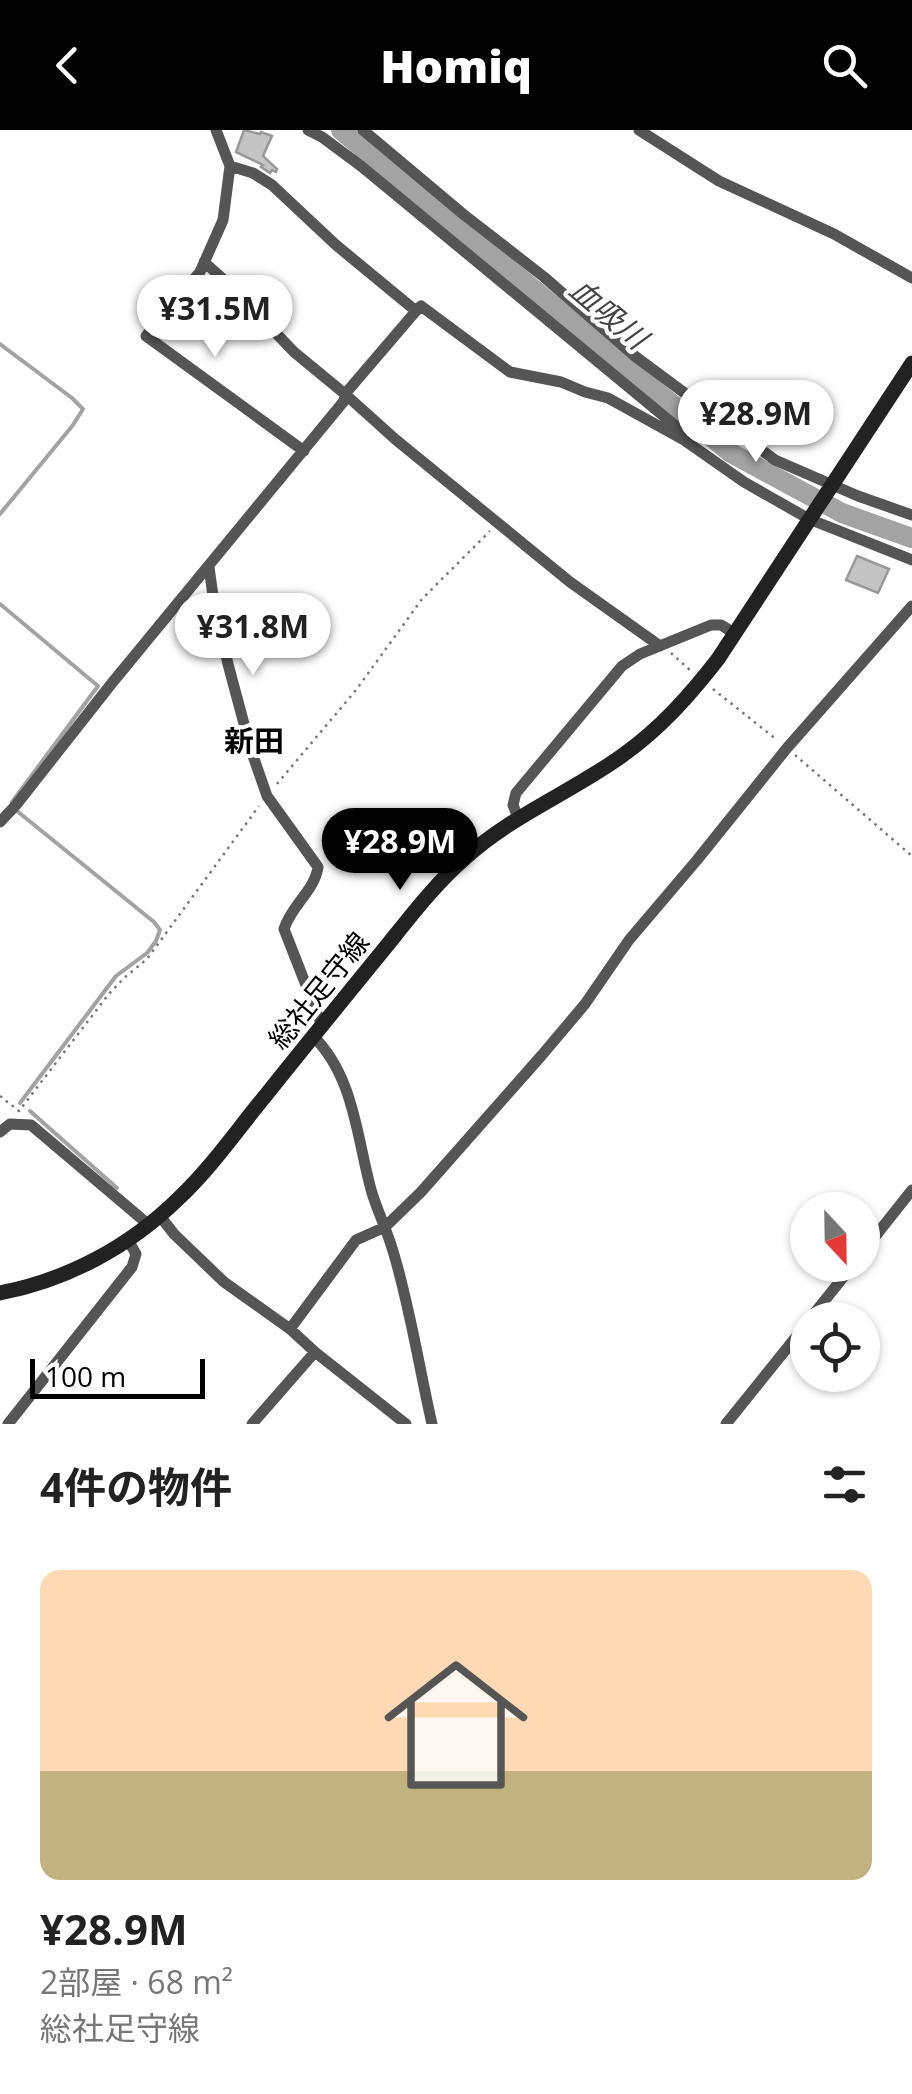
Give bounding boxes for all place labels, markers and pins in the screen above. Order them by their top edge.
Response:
pin: ¥31.5M [134,275,296,360]
pin: ¥28.9M [675,380,837,465]
pin: ¥31.8M [172,593,334,678]
pin: ¥28.9M [319,808,481,893]

